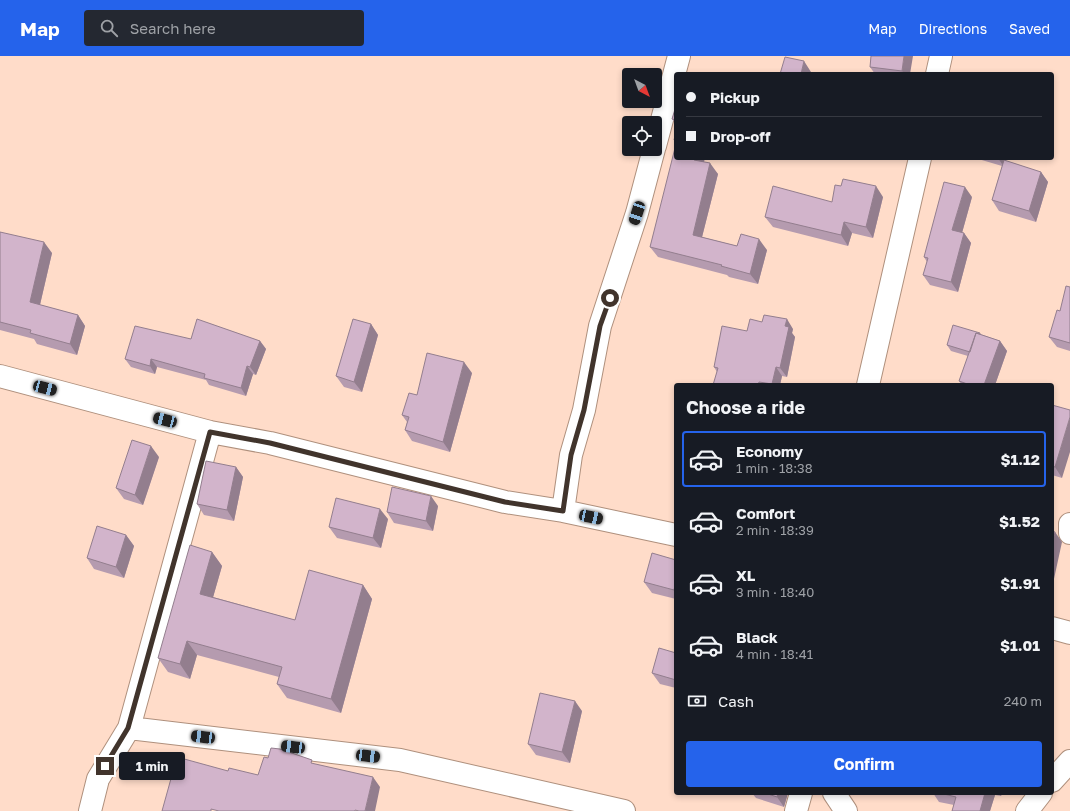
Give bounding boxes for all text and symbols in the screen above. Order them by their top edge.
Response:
search box [84,10,364,46]
text: Map [20,17,60,40]
icon: search [98,17,120,39]
text: Search here [130,19,216,37]
text: Map [868,20,897,37]
text: Directions [919,20,987,37]
text: Saved [1009,20,1050,37]
north arrow [622,68,662,108]
map controls [622,68,662,156]
text: Pickup [710,88,760,106]
button: locate [622,116,662,156]
text: Drop-off [710,127,770,145]
car [628,200,646,226]
route start [601,289,619,307]
car [32,379,58,397]
text: Choose a ride [686,396,805,418]
car [152,411,178,429]
icon: car [688,441,724,477]
text: Economy [736,442,803,460]
text: $1.12 [1001,450,1040,468]
text: 1 min · 18:38 [736,460,813,476]
icon: car [688,503,724,539]
text: Comfort [736,504,795,522]
car [578,509,604,525]
text: $1.52 [999,512,1040,530]
text: 2 min · 18:39 [736,522,814,538]
icon: car [688,565,724,601]
text: XL [736,566,755,584]
text: $1.91 [1000,574,1040,592]
text: 3 min · 18:40 [736,584,814,600]
icon: car [688,627,724,663]
text: Black [736,628,778,646]
text: $1.01 [1000,636,1040,654]
text: 4 min · 18:41 [736,646,813,662]
icon: cash [686,690,708,712]
text: Cash [718,692,754,710]
text: 240 m [1004,693,1042,709]
car [190,730,216,744]
car [280,740,306,754]
button: Confirm [686,741,1042,787]
car [355,749,381,763]
callout: 1 min [119,752,185,780]
route end [96,757,114,775]
text: 1 min [136,758,168,774]

